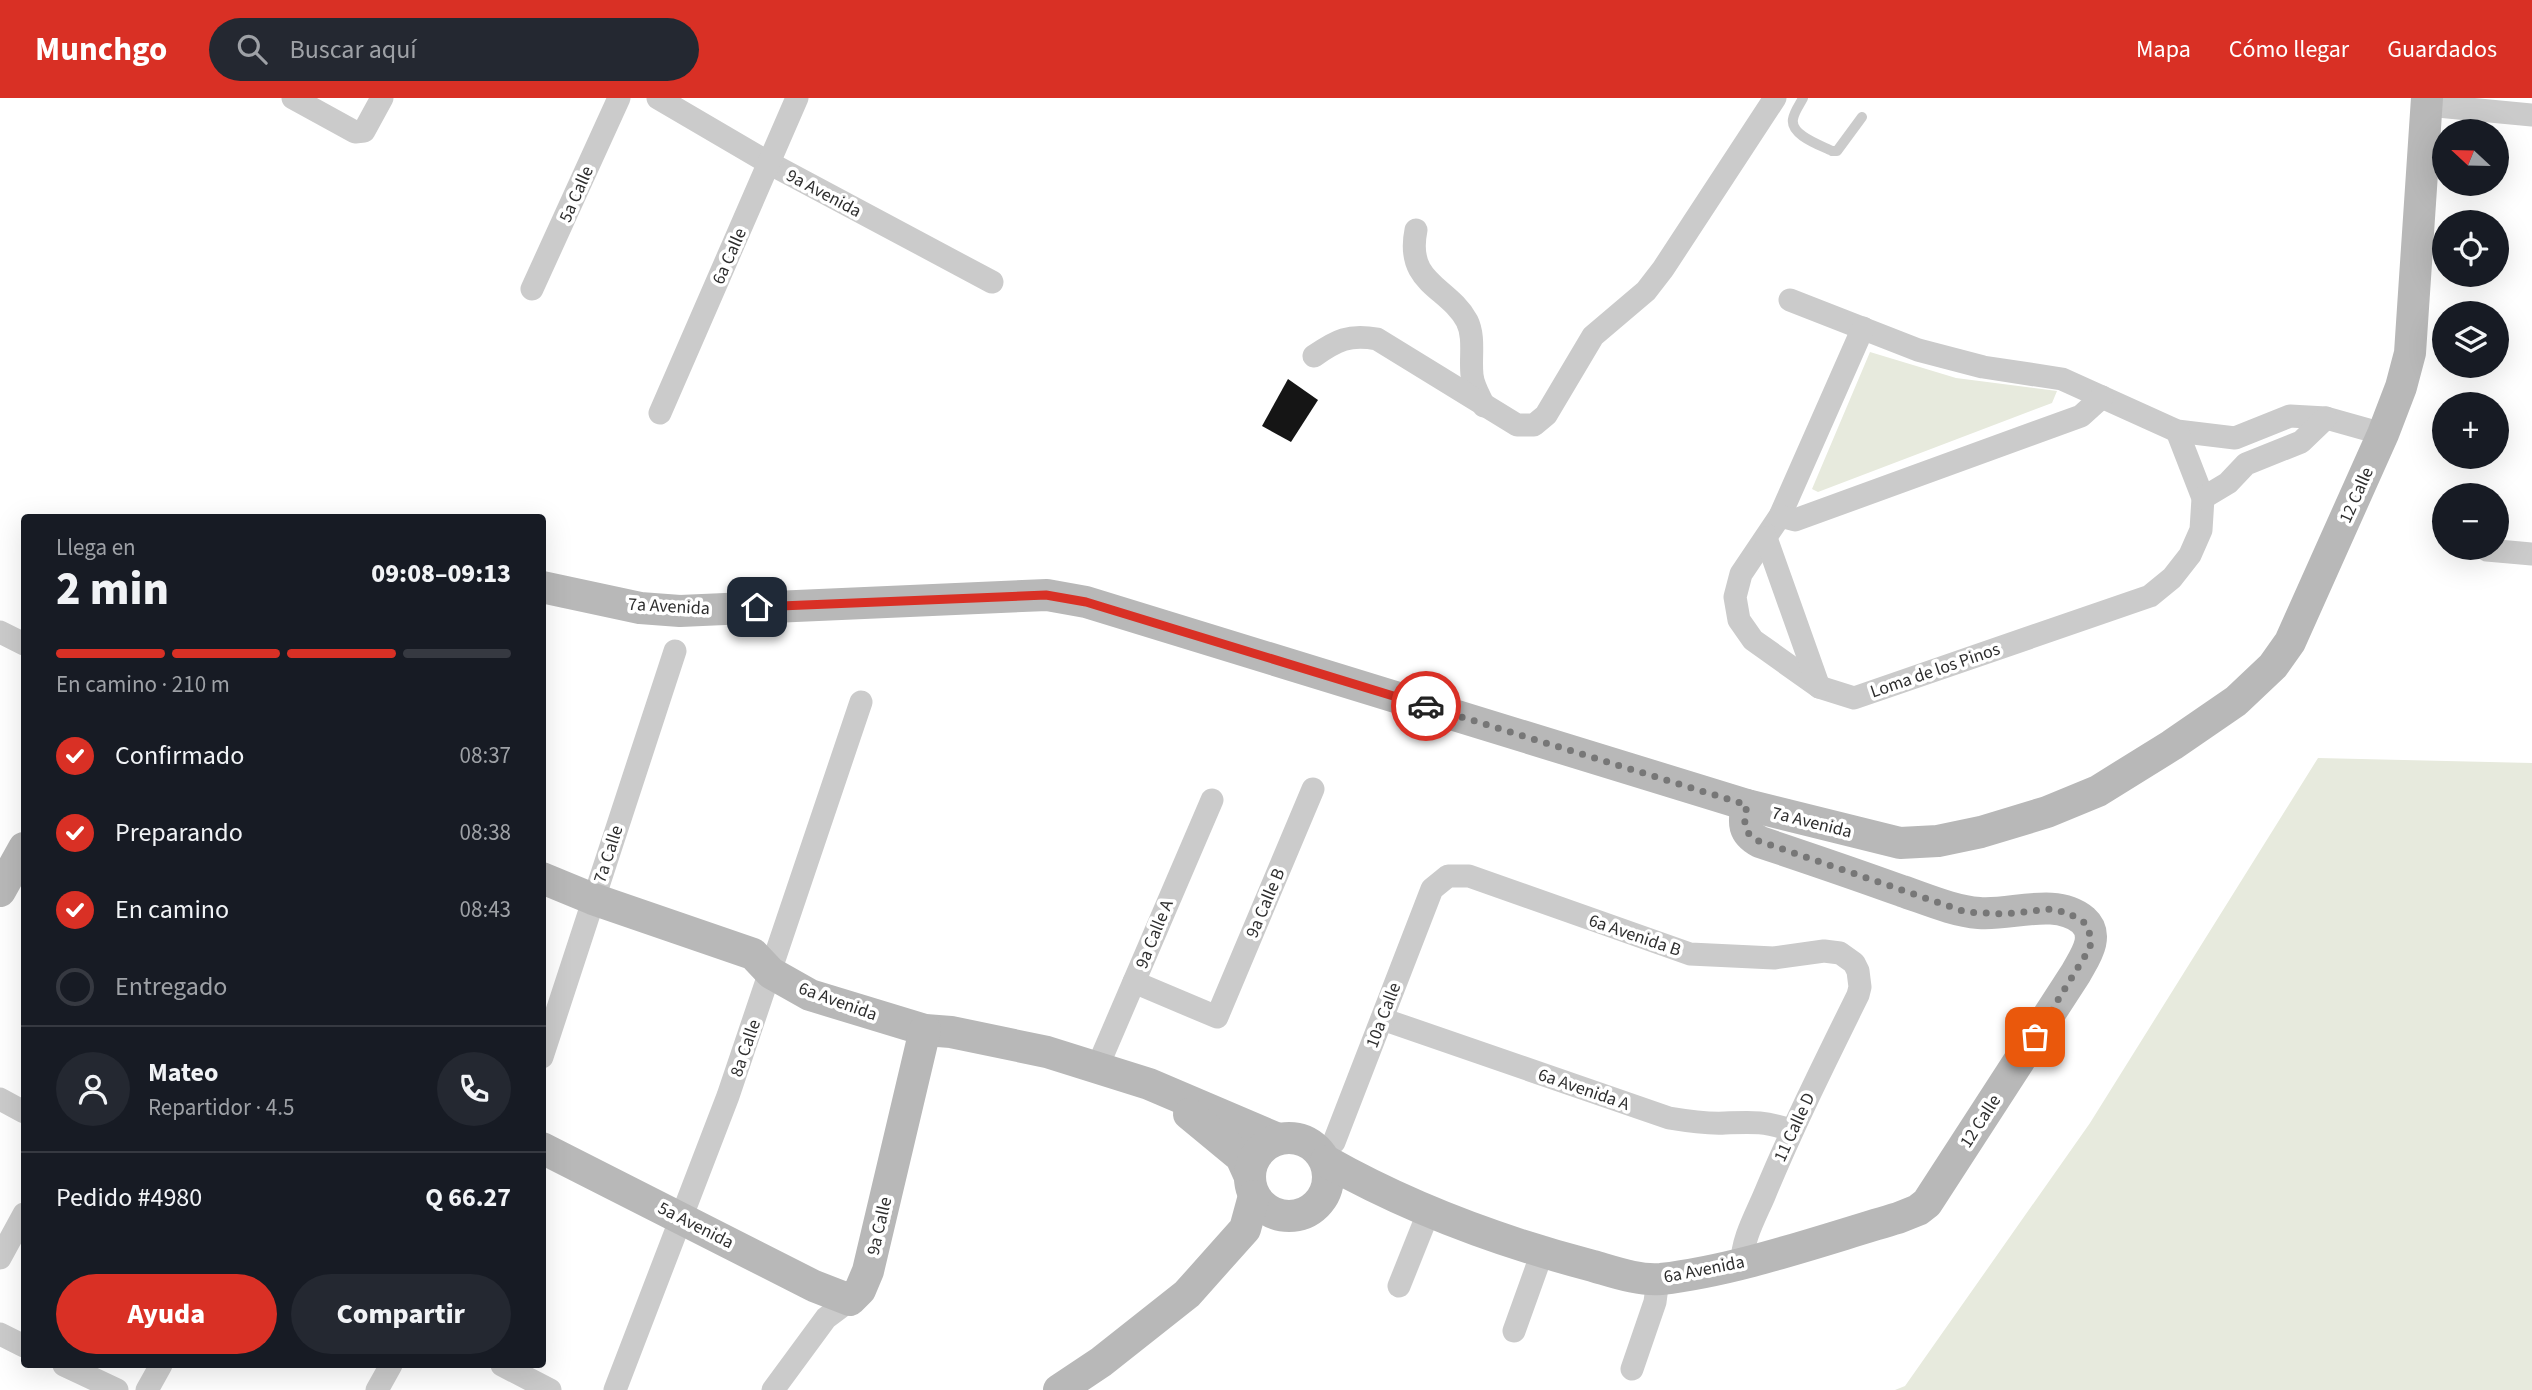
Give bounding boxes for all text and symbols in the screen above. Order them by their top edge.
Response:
search box [209,18,699,81]
text: Munchgo [35,26,167,73]
icon: search [233,30,271,68]
text: Buscar aquí [289,31,417,68]
text: Mapa [2136,32,2191,67]
text: Cómo llegar [2229,32,2349,67]
text: Guardados [2387,32,2497,67]
north arrow [2432,119,2510,196]
map controls [2432,119,2509,560]
street label: 5a Calle [553,162,600,226]
street label: 9a Avenida [782,163,866,224]
button: locate [2432,210,2509,287]
street label: 6a Calle [706,224,753,288]
button: layers [2432,301,2509,378]
button: + [2432,392,2509,469]
street label: 12 Calle [2333,463,2380,527]
button: − [2432,483,2509,560]
text: Llega en [56,531,136,564]
text: 09:08–09:13 [371,555,511,592]
text: 2 min [56,557,169,622]
pin [727,577,787,637]
icon: home [738,588,776,626]
street label: 7a Avenida [627,592,711,621]
street label: Loma de los Pinos [1867,637,2003,704]
text: En camino · 210 m [56,668,230,701]
courier [1391,671,1461,741]
icon: car [1407,687,1445,725]
icon: check [56,737,94,775]
text: Confirmado [115,737,244,774]
text: 08:37 [460,739,511,772]
street label: 7a Avenida [1769,800,1855,845]
icon: check [56,814,94,852]
text: Preparando [115,814,243,851]
text: 08:38 [460,816,511,849]
street label: 7a Calle [587,822,630,886]
street label: 9a Calle B [1240,865,1291,942]
icon: check [56,891,94,929]
text: En camino [115,891,229,928]
text: 08:43 [460,893,511,926]
street label: 9a Calle A [1129,896,1180,972]
street label: 6a Avenida B [1585,908,1684,963]
text: Entregado [115,968,227,1005]
street label: 6a Avenida [795,976,881,1027]
street label: 10a Calle [1360,979,1407,1051]
pin [2005,1007,2065,1067]
street label: 8a Calle [724,1016,767,1080]
icon: bag [2016,1018,2054,1056]
button: person [56,1052,130,1126]
button: phone [437,1052,511,1126]
text: Mateo [148,1054,218,1091]
street label: 6a Avenida A [1535,1062,1633,1117]
street label: 11 Calle D [1768,1089,1821,1166]
street label: 12 Calle [1954,1090,2007,1153]
text: Repartidor · 4.5 [148,1091,294,1124]
text: Pedido #4980 [56,1179,202,1216]
text: Q 66.27 [425,1179,511,1216]
street label: 9a Calle [861,1194,898,1258]
street label: 5a Avenida [654,1196,738,1255]
street label: 6a Avenida [1662,1249,1747,1290]
button: Ayuda [56,1274,277,1354]
button: Compartir [291,1274,511,1354]

